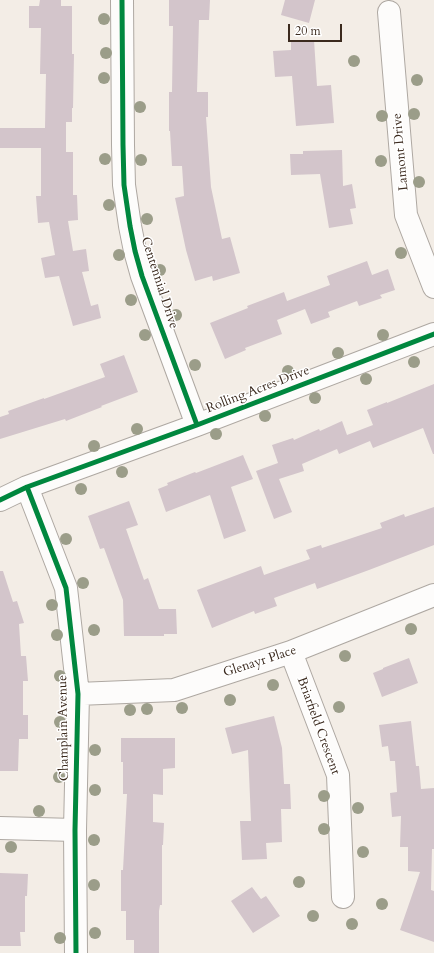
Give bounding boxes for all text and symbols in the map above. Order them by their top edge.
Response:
scale bar [290,16,344,42]
text: 20 m [295,23,321,39]
street label: Lamont Drive [390,113,412,191]
street label: Centennial Drive [137,235,181,331]
street label: Rolling Acres Drive [204,363,312,417]
street label: Glenayr Place [221,643,299,681]
street label: Champlain Avenue [55,675,73,781]
street label: Briarfield Crescent [293,675,343,777]

